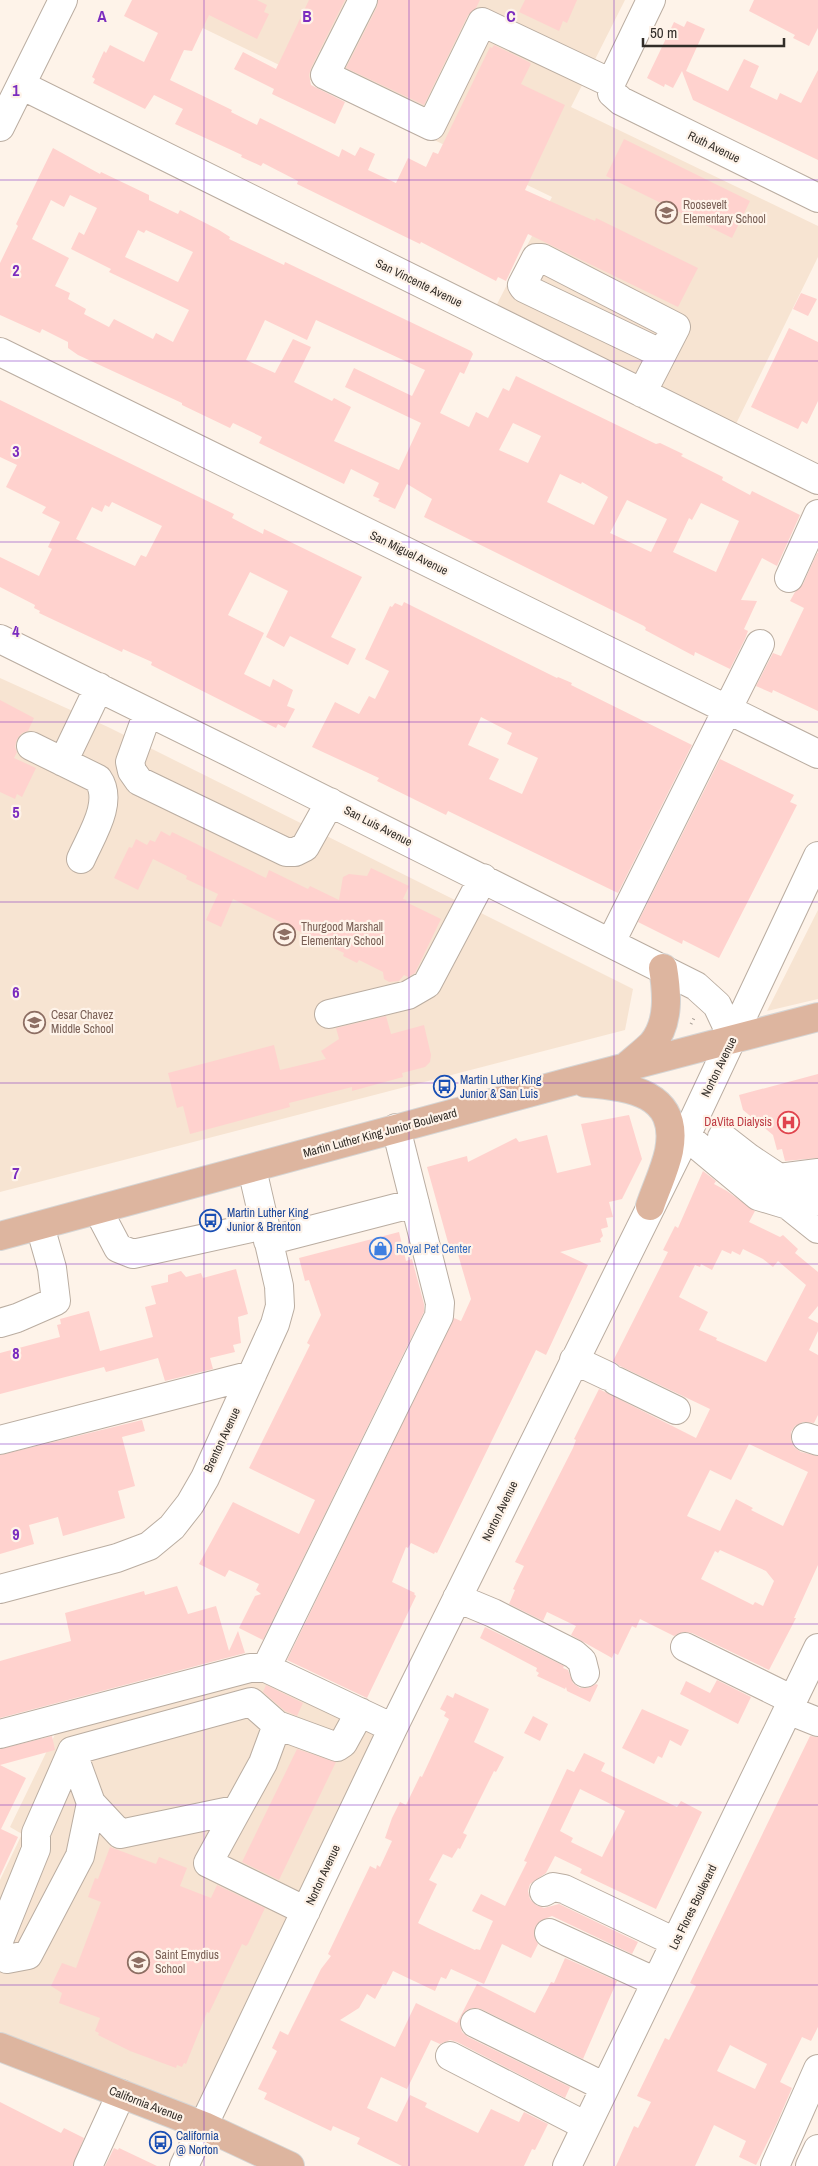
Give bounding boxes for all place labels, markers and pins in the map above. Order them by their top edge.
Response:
place label: Roosevelt Elementary School [683,197,766,227]
school or university icon: Roosevelt Elementary School [655,200,679,224]
place label: Thurgood Marshall Elementary School [301,919,384,949]
school or university icon: Thurgood Marshall Elementary School [273,922,297,946]
place label: Cesar Chavez Middle School [51,1007,113,1037]
school or university icon: Cesar Chavez Middle School [23,1010,47,1034]
place label: Martin Luther King Junior & San Luis [460,1072,542,1102]
bus stop icon: Martin Luther King Junior & San Luis [432,1075,456,1099]
hospital icon: DaVita Dialysis [776,1110,800,1134]
place label: DaVita Dialysis [704,1114,772,1130]
place label: Martin Luther King Junior & Brenton [227,1205,309,1235]
bus stop icon: Martin Luther King Junior & Brenton [199,1208,223,1232]
shop icon: Royal Pet Center [368,1237,392,1261]
place label: Royal Pet Center [396,1241,472,1257]
place label: Saint Emydius School [155,1947,219,1977]
school or university icon: Saint Emydius School [127,1950,151,1974]
place label: California @ Norton [176,2128,219,2158]
bus stop icon: California @ Norton [148,2131,172,2155]

